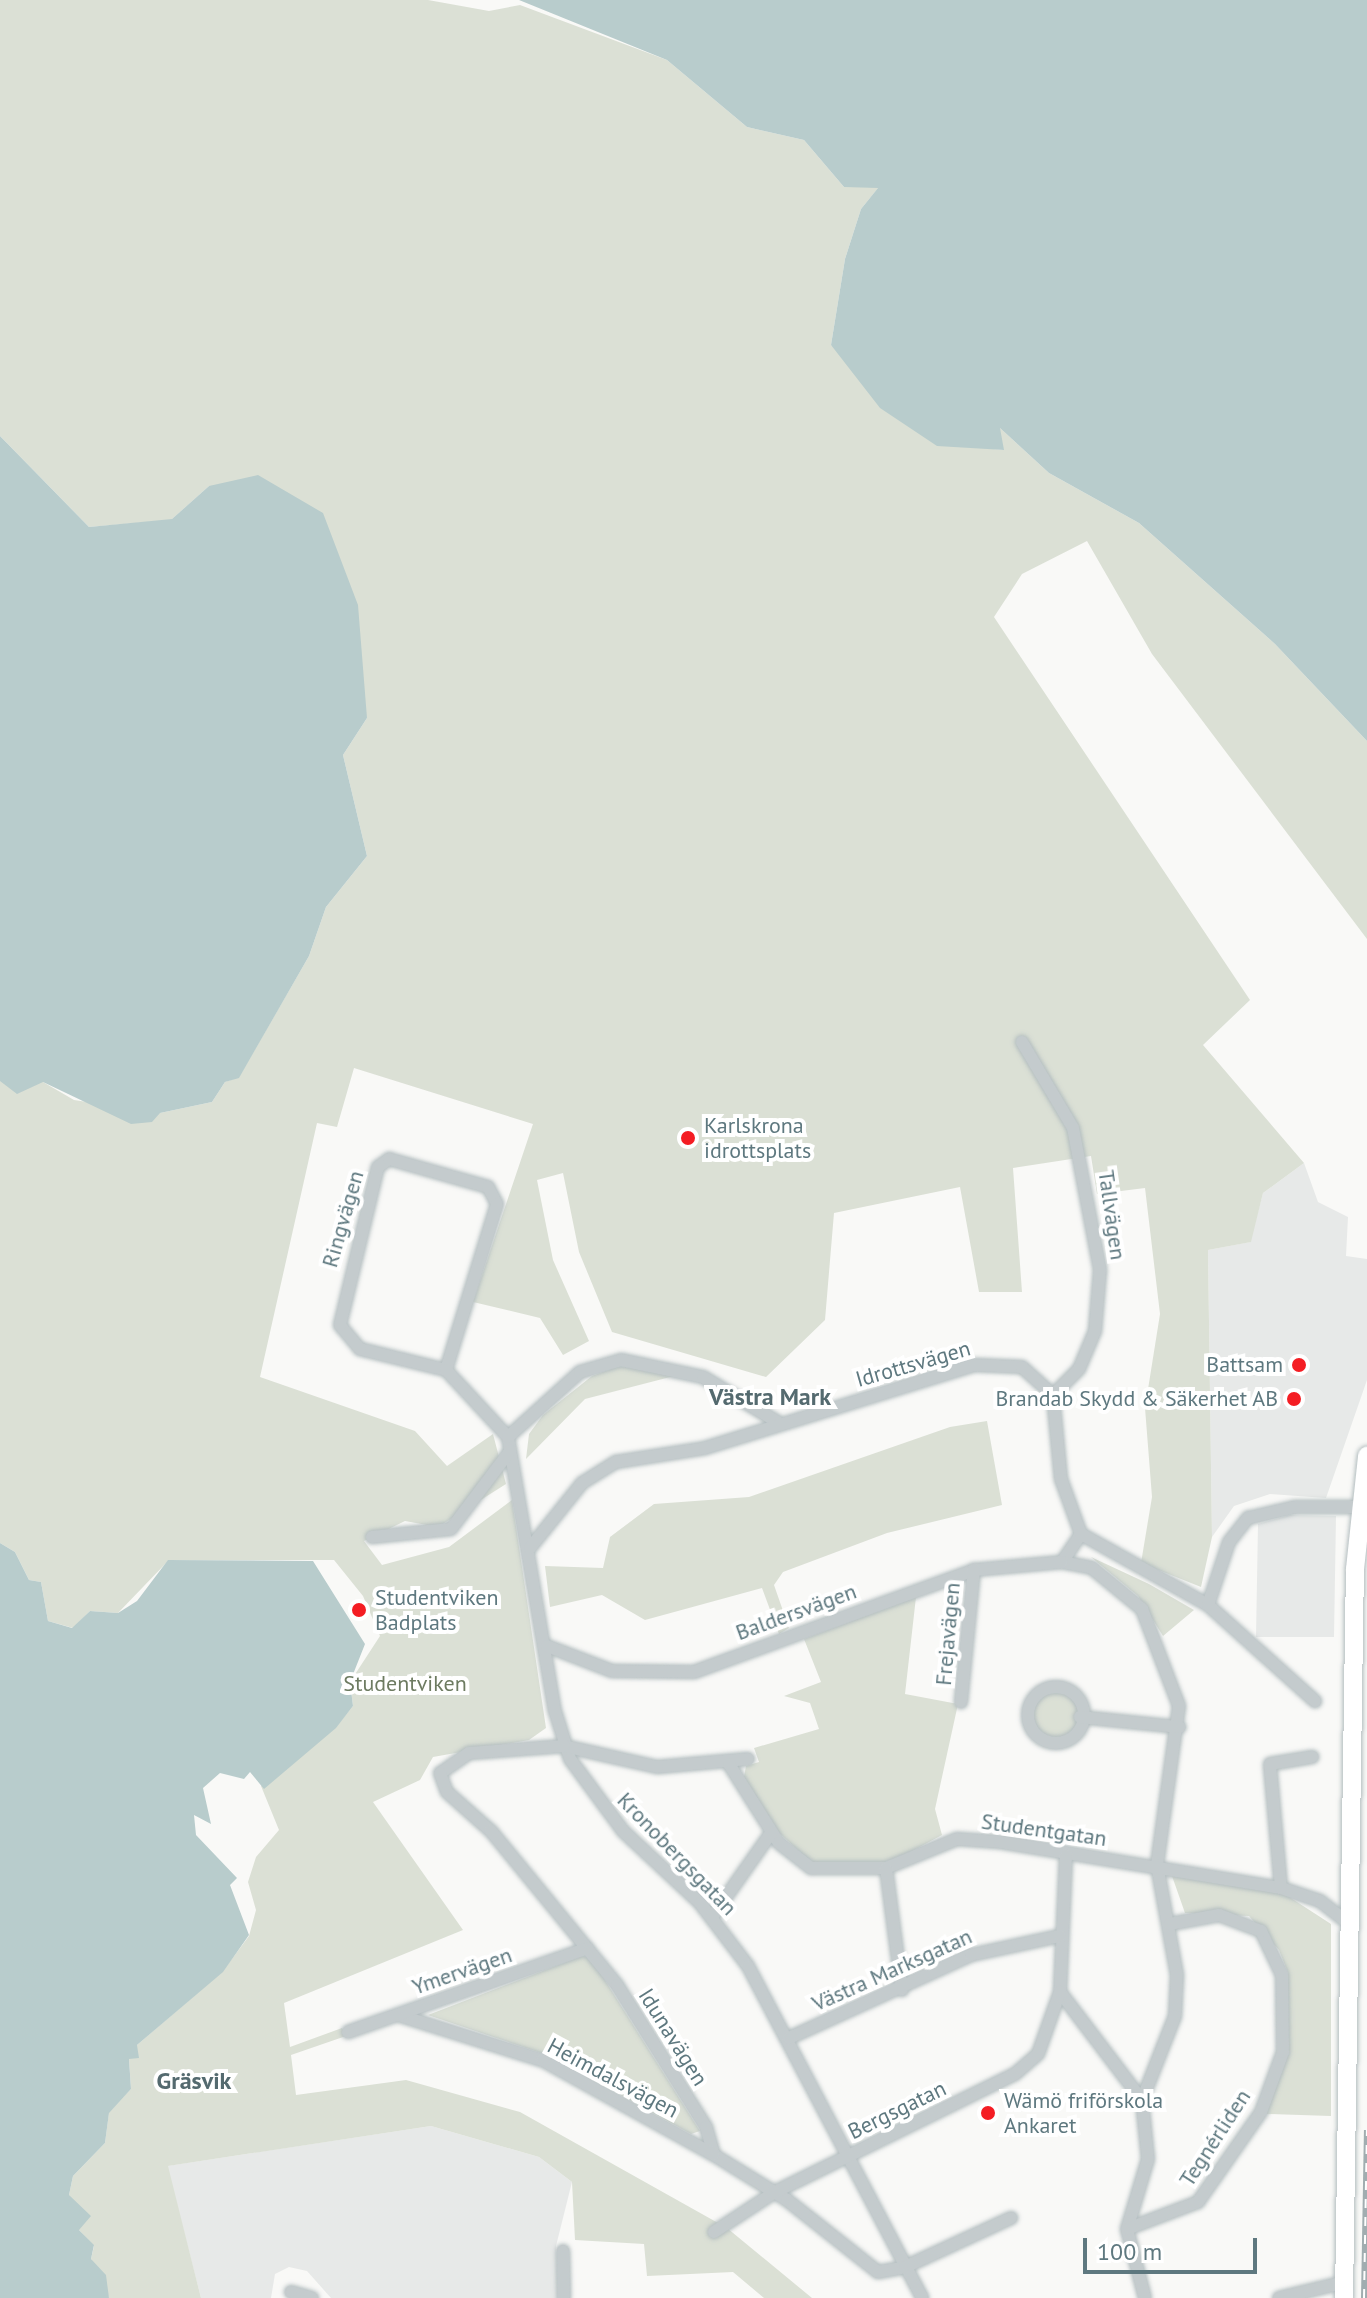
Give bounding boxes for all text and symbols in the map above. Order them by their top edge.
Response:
place label: Karlskrona idrottsplats [704,1112,811,1164]
marker: Karlskrona idrottsplats [679,1129,697,1147]
street label: Ringvägen [317,1168,369,1270]
street label: Tallvägen [1093,1169,1131,1261]
street label: Idrottsvägen [853,1335,973,1393]
place label: Battsam [1206,1352,1283,1378]
marker: Battsam [1290,1356,1308,1374]
district label: Västra Mark [709,1383,831,1411]
place label: Brandab Skydd & Säkerhet AB [995,1386,1278,1412]
marker: Brandab Skydd & Säkerhet AB [1285,1390,1303,1408]
street label: Baldersvägen [732,1578,860,1646]
street label: Frejavägen [930,1581,966,1687]
place label: Studentviken Badplats [375,1584,498,1636]
marker: Studentviken Badplats [350,1601,368,1619]
park label: Studentviken [343,1671,467,1697]
street label: Kronobergsgatan [612,1787,742,1921]
street label: Studentgatan [980,1808,1108,1852]
street label: Västra Marksgatan [808,1923,976,2017]
street label: Ymervägen [409,1942,515,2000]
street label: Idunavägen [633,1984,713,2090]
street label: Heimdalsvägen [543,2032,683,2124]
district label: Gräsvik [157,2067,231,2095]
street label: Bergsgatan [844,2075,950,2145]
street label: Tegnérliden [1174,2085,1256,2191]
place label: Wämö friförskola Ankaret [1004,2087,1163,2138]
marker: Wämö friförskola Ankaret [979,2104,997,2122]
scale bar [1087,2222,1261,2272]
text: 100 m [1097,2236,1162,2267]

